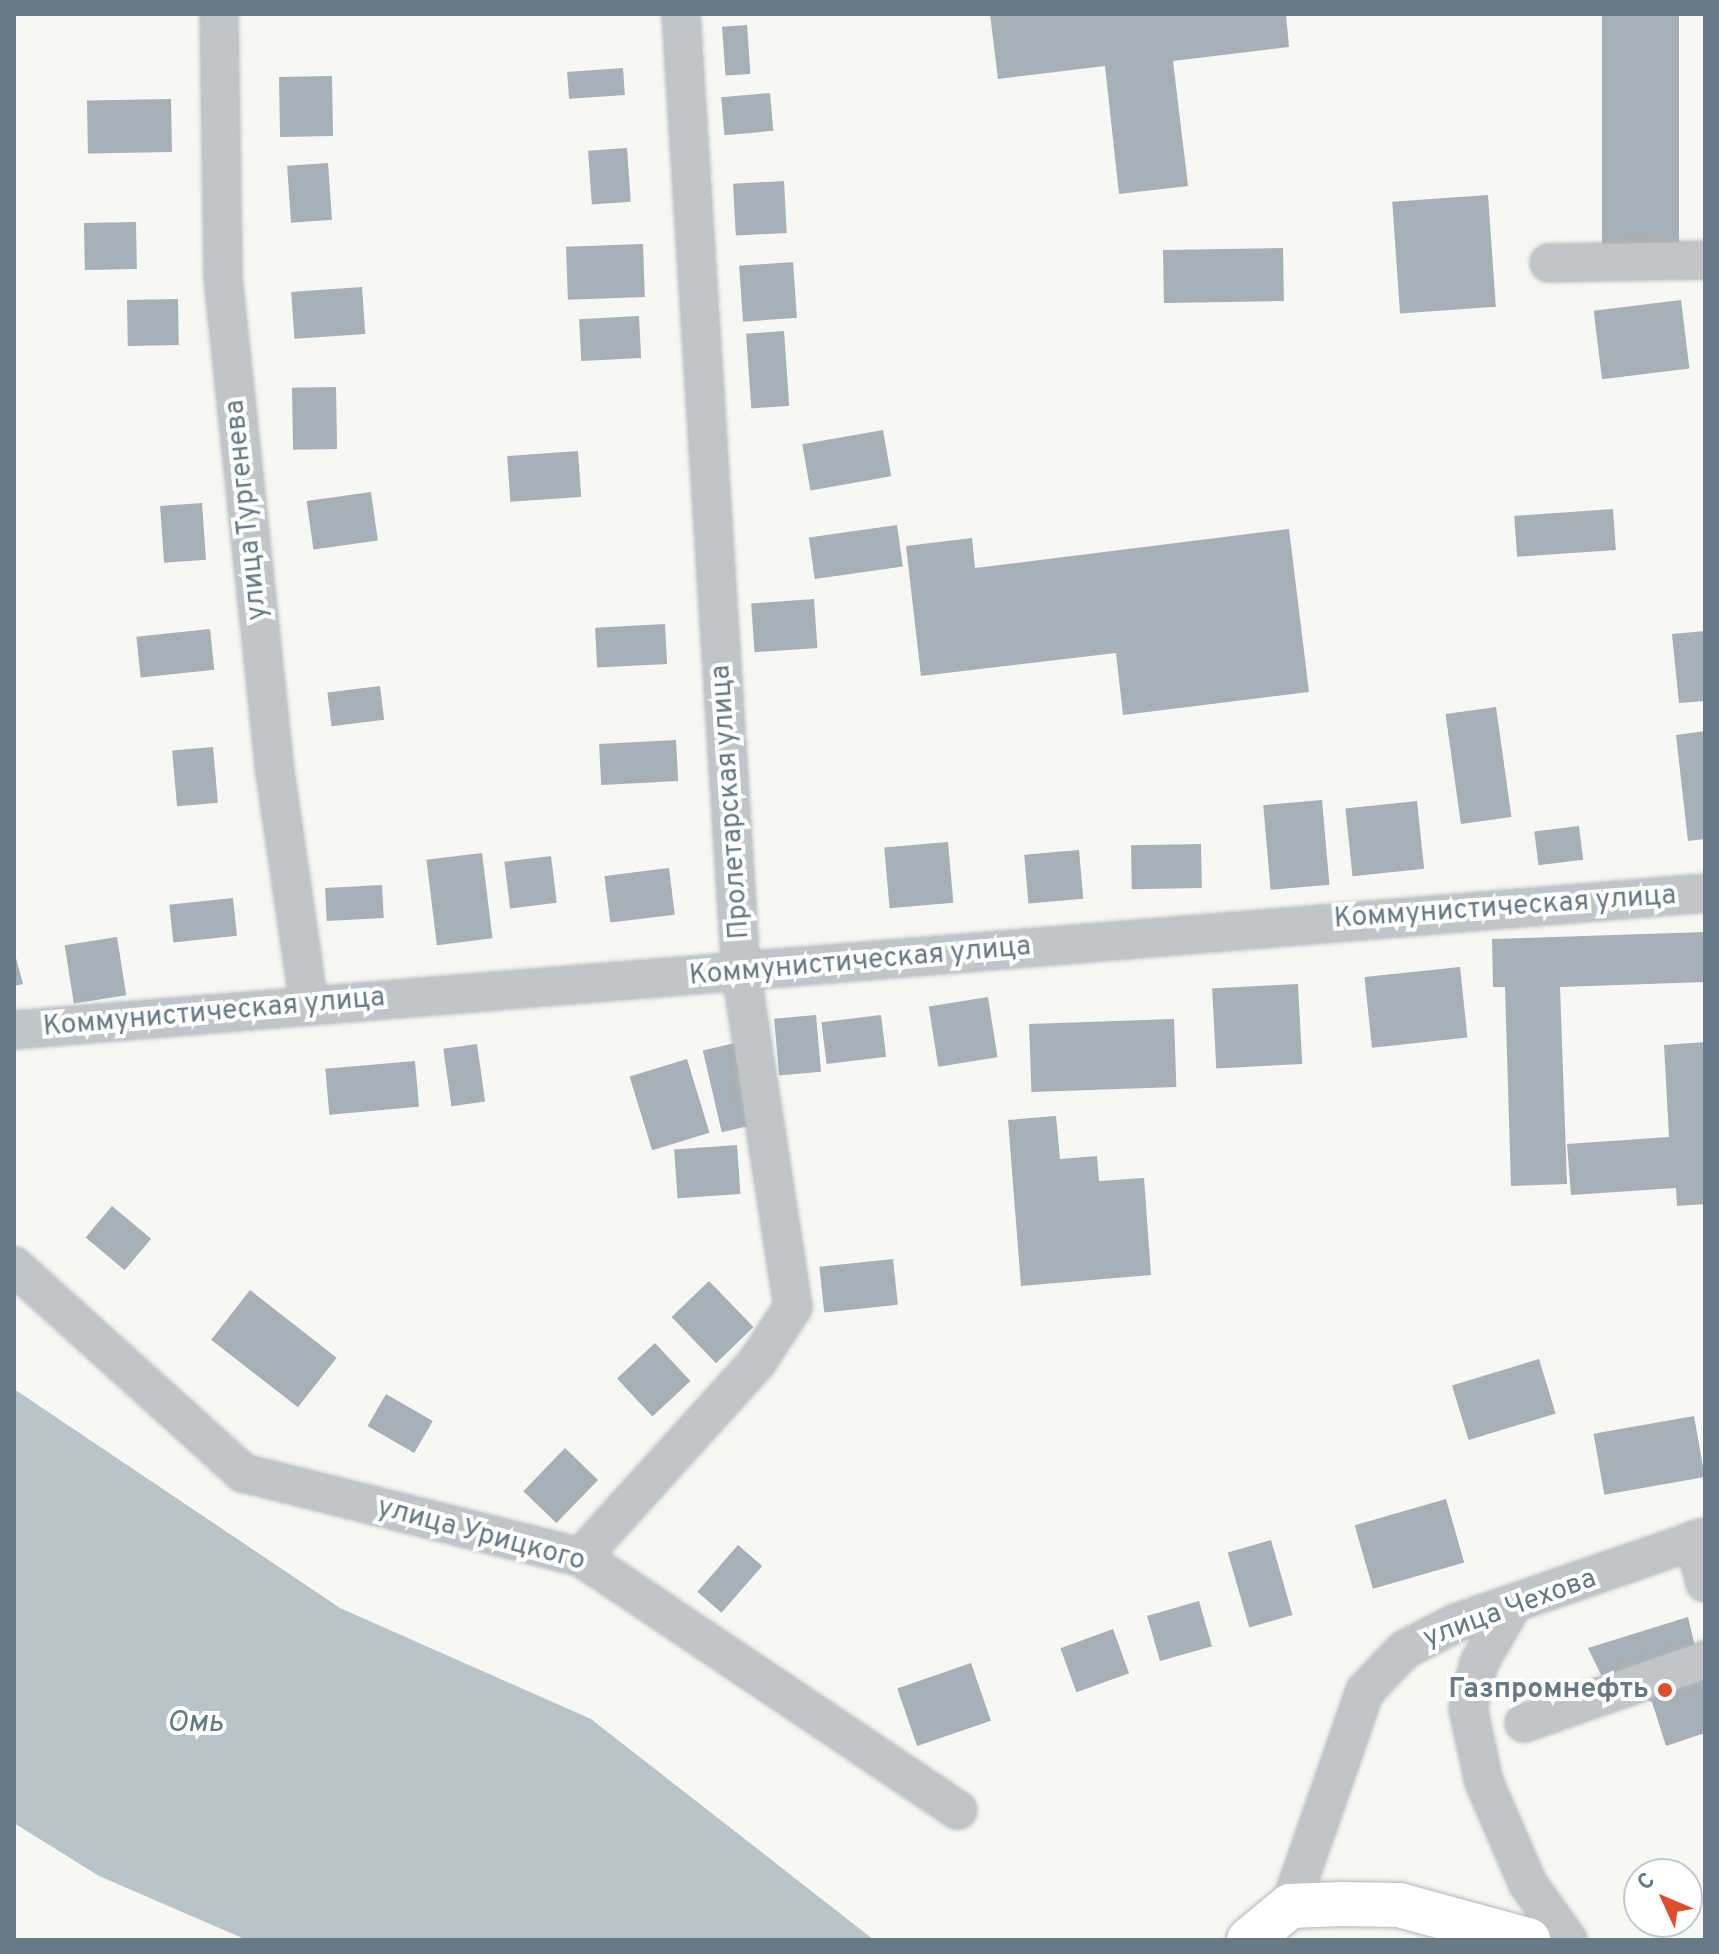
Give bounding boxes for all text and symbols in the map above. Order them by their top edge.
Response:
street label: улица Тургенева [219,397,275,623]
street label: Пролетарская улица [705,664,757,940]
street label: Коммунистическая улица [1333,879,1677,937]
street label: Коммунистическая улица [688,930,1032,994]
street label: Коммунистическая улица [42,981,386,1045]
street label: улица Урицкого [373,1491,589,1579]
street label: улица Чехова [1419,1562,1601,1656]
place label: Газпромнефть [1448,1673,1649,1707]
marker: Газпромнефть [1656,1681,1674,1699]
water label: Омь [167,1706,223,1742]
north arrow [1623,1858,1703,1938]
text: С [1632,1868,1661,1897]

